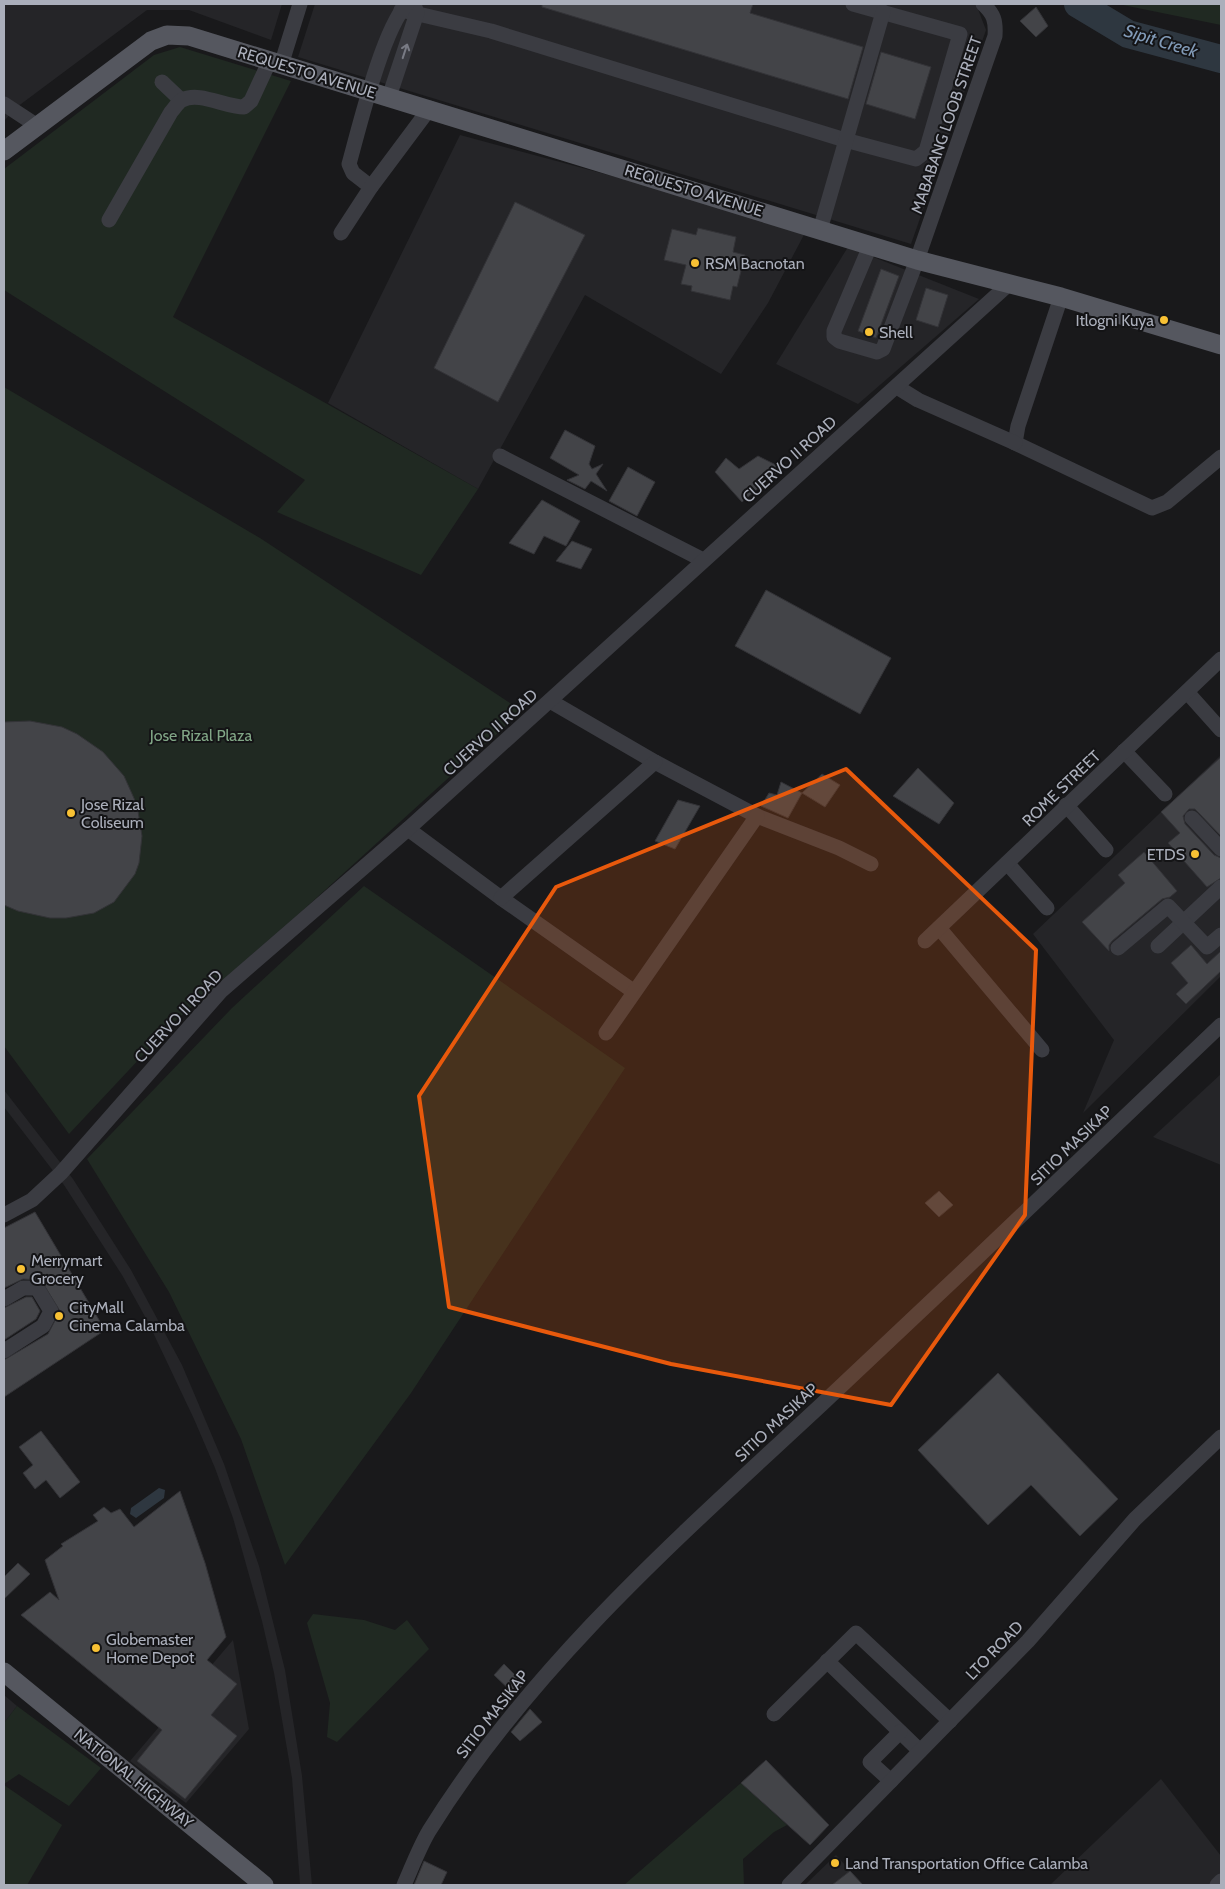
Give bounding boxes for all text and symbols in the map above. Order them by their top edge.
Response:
water label: Sipit Creek [1122,19,1202,63]
street label: MABABANG LOOB STREET [907,33,986,216]
street label: REQUESTO AVENUE [235,42,379,103]
one-way arrow [400,43,410,59]
street label: REQUESTO AVENUE [622,160,766,221]
place label: RSM Bacnotan [705,254,805,273]
marker: RSM Bacnotan [689,257,701,269]
place label: Itlogni Kuya [1076,311,1154,330]
marker: Itlogni Kuya [1158,314,1170,326]
place label: Shell [879,323,913,342]
marker: Shell [863,326,875,338]
street label: CUERVO II ROAD [738,412,840,507]
street label: CUERVO II ROAD [439,685,541,780]
park label: Jose Rizal Plaza [149,726,252,745]
street label: ROME STREET [1018,746,1105,830]
place label: Jose Rizal Coliseum [80,795,144,832]
marker: Jose Rizal Coliseum [65,807,77,819]
place label: ETDS [1147,845,1185,864]
marker: ETDS [1189,848,1201,860]
street label: CUERVO II ROAD [130,966,226,1067]
street label: SITIO MASIKAP [1027,1102,1116,1189]
place label: Merrymart Grocery [31,1251,103,1288]
marker: Merrymart Grocery [15,1263,27,1275]
place label: CityMall Cinema Calamba [69,1298,185,1335]
marker: CityMall Cinema Calamba [53,1310,65,1322]
street label: SITIO MASIKAP [731,1379,822,1466]
street label: LTO ROAD [962,1617,1027,1684]
place label: Globemaster Home Depot [106,1630,195,1667]
marker: Globemaster Home Depot [90,1642,102,1654]
street label: SITIO MASIKAP [452,1667,533,1762]
street label: NATIONAL HIGHWAY [70,1724,198,1833]
place label: Land Transportation Office Calamba [845,1854,1088,1873]
marker: Land Transportation Office Calamba [829,1857,841,1869]

